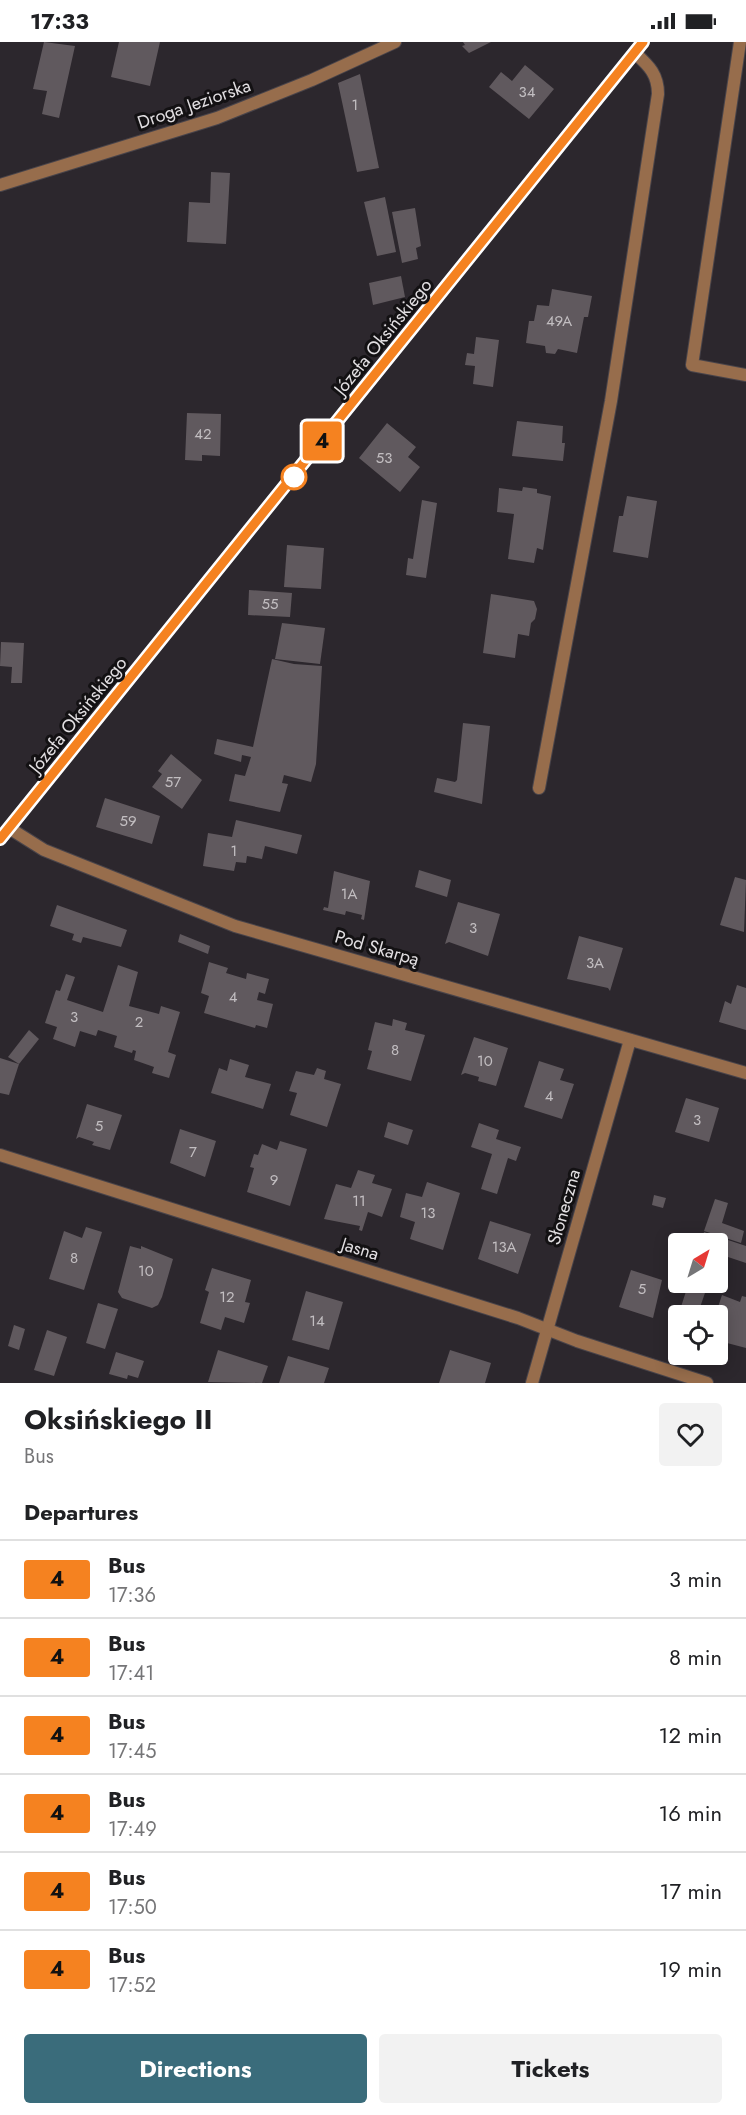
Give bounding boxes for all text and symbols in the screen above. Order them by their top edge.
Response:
text: 17:33 [30,5,89,37]
street label: Droga Jeziorska [134,72,254,136]
house number: 34 [519,81,536,103]
house number: 1 [352,94,358,116]
street label: Józefa Oksińskiego [327,273,438,402]
house number: 49A [546,310,572,332]
line badge: 4 [302,422,342,460]
house number: 42 [194,423,212,445]
text: 4 [315,426,329,456]
house number: 53 [376,447,392,469]
unlabelled marker [281,464,307,490]
house number: 55 [262,593,278,615]
street label: Józefa Oksińskiego [22,651,133,780]
house number: 57 [165,771,181,793]
house number: 59 [119,810,137,832]
house number: 1 [231,840,237,862]
house number: 1A [341,883,357,905]
house number: 3 [469,917,477,939]
street label: Pod Skarpą [332,924,422,972]
house number: 3A [586,952,604,974]
house number: 4 [229,986,238,1008]
house number: 3 [70,1006,78,1028]
house number: 2 [135,1011,143,1033]
house number: 8 [391,1039,399,1061]
house number: 10 [477,1050,493,1072]
house number: 4 [545,1085,554,1107]
house number: 3 [693,1109,701,1131]
house number: 5 [95,1115,103,1137]
house number: 7 [189,1141,197,1163]
street label: Słoneczna [541,1166,587,1248]
house number: 9 [270,1169,278,1191]
house number: 11 [352,1190,366,1212]
house number: 13 [421,1202,435,1224]
street label: Jasna [336,1230,382,1267]
north arrow [668,1233,728,1293]
map controls [668,1233,728,1365]
house number: 13A [492,1236,516,1258]
house number: 8 [70,1247,78,1269]
house number: 10 [138,1260,154,1282]
house number: 5 [638,1278,646,1300]
house number: 12 [219,1286,235,1308]
button: locate [668,1305,728,1365]
house number: 14 [309,1310,325,1332]
text: Oksińskiego II [24,1399,212,1440]
button: heart [659,1403,722,1466]
text: Bus [24,1442,54,1471]
text: Departures [24,1496,138,1528]
text: Bus [108,1549,145,1581]
text: 3 min [669,1563,722,1595]
text: 4 [50,1564,64,1594]
text: 17:36 [108,1581,156,1610]
text: Bus [108,1627,145,1659]
text: 8 min [669,1641,722,1673]
text: 4 [50,1642,64,1672]
text: 17:41 [108,1659,154,1688]
text: Bus [108,1705,145,1737]
text: 12 min [659,1719,722,1751]
text: 4 [50,1720,64,1750]
text: 17:45 [108,1737,156,1766]
text: Bus [108,1783,145,1815]
text: 16 min [658,1797,722,1829]
text: 4 [50,1798,64,1828]
text: 17:49 [108,1815,157,1844]
text: Bus [108,1861,145,1893]
text: 17 min [660,1875,722,1907]
text: 4 [50,1876,64,1906]
text: 17:50 [108,1893,157,1922]
text: Bus [108,1939,145,1971]
text: 19 min [658,1953,722,1985]
text: 4 [50,1954,64,1984]
text: 17:52 [108,1971,156,2000]
button: Directions [24,2034,367,2103]
button: Tickets [379,2034,722,2103]

